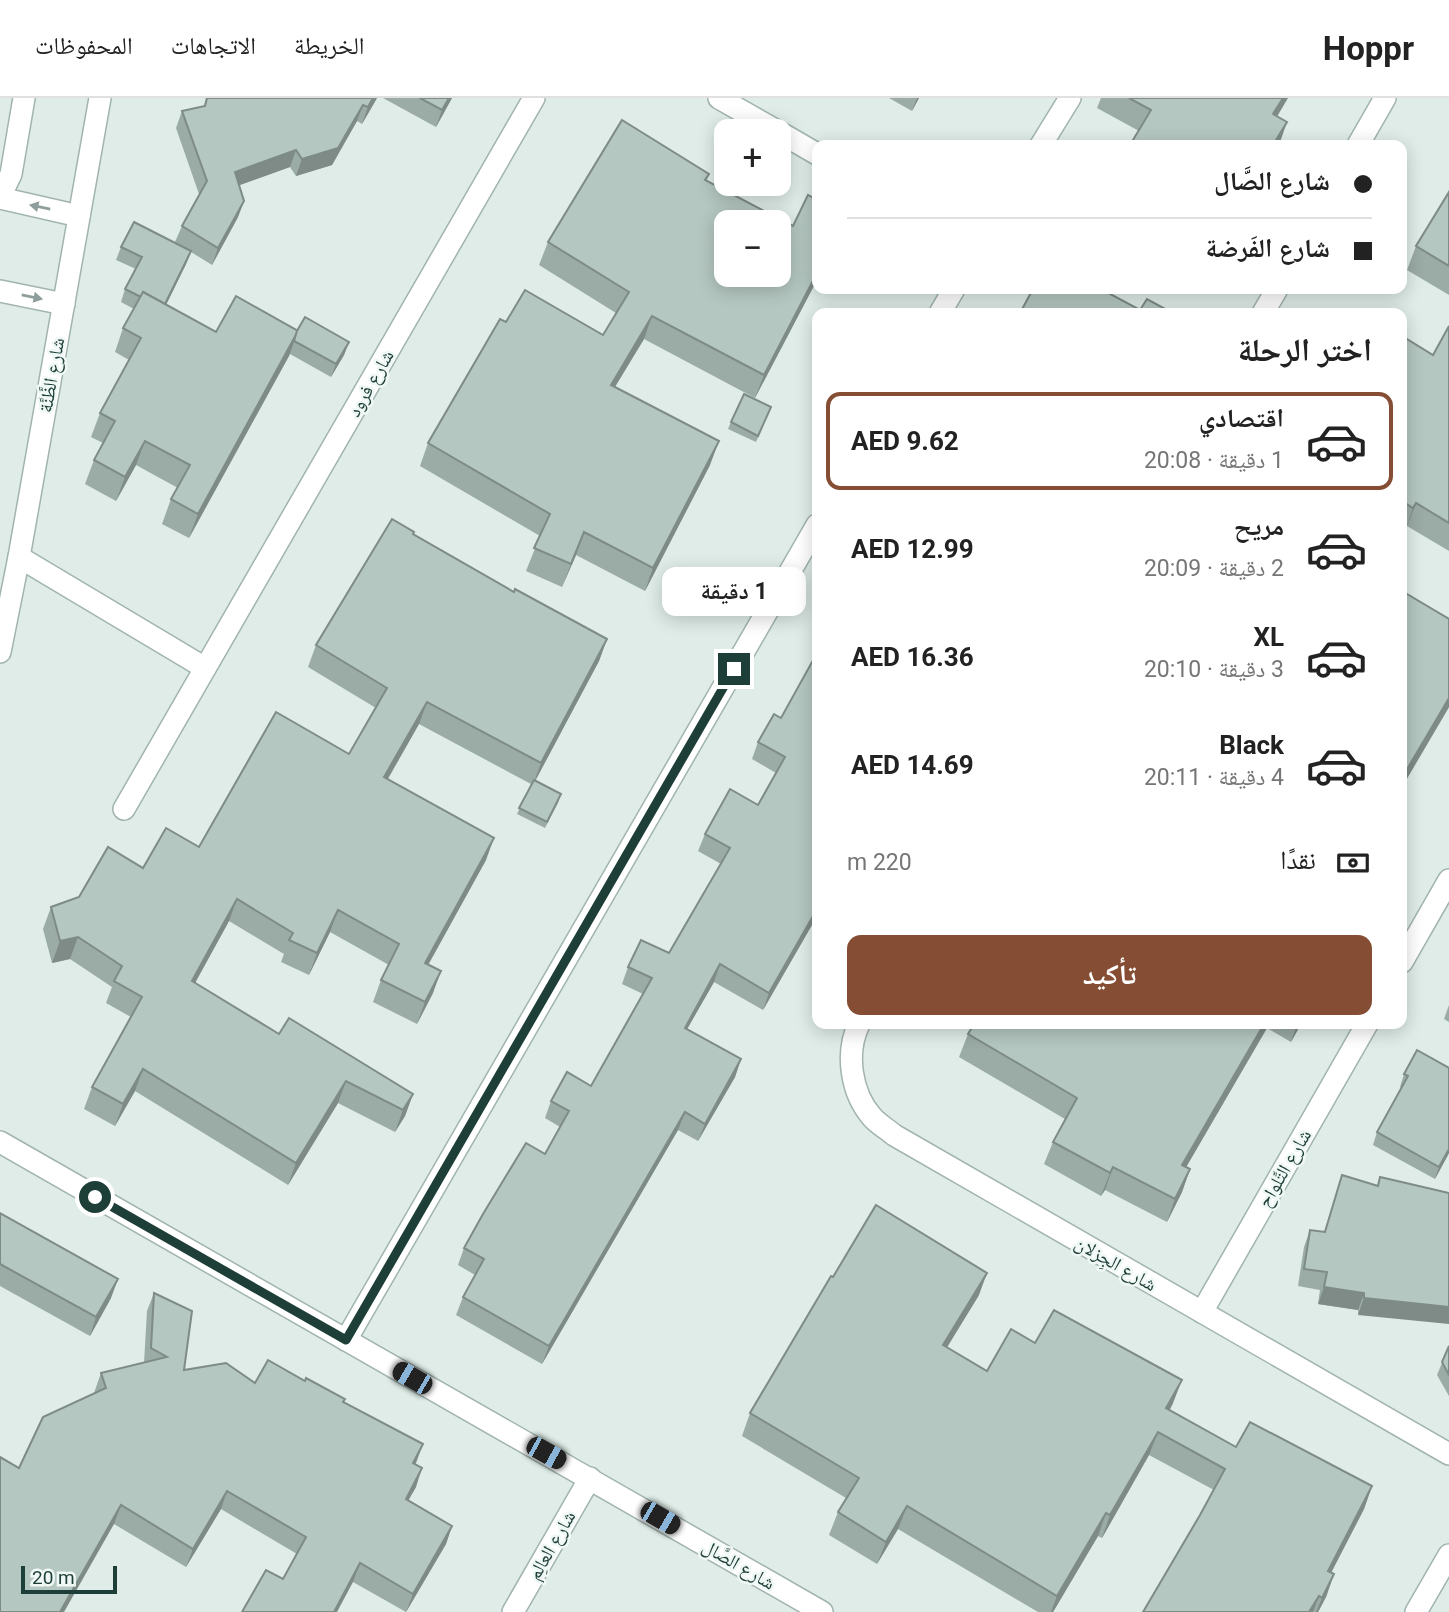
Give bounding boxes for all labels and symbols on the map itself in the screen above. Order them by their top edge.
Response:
one-way arrow [29,201,51,212]
one-way arrow [21,292,43,303]
street label: شارع الظَّنَّة [34,336,69,414]
street label: شارع فرود [342,346,399,421]
callout: 1 دقيقة [662,568,806,616]
route end [718,653,750,685]
street label: شارع التِّلواح [1253,1125,1316,1211]
route start [79,1181,111,1213]
street label: شارع الجِزلان [1070,1231,1161,1298]
car [389,1358,436,1398]
car [523,1434,570,1472]
car [637,1498,684,1538]
street label: شارع العالِم [522,1507,581,1584]
street label: شارع الصَّال [698,1534,779,1594]
scale bar [21,1563,117,1595]

